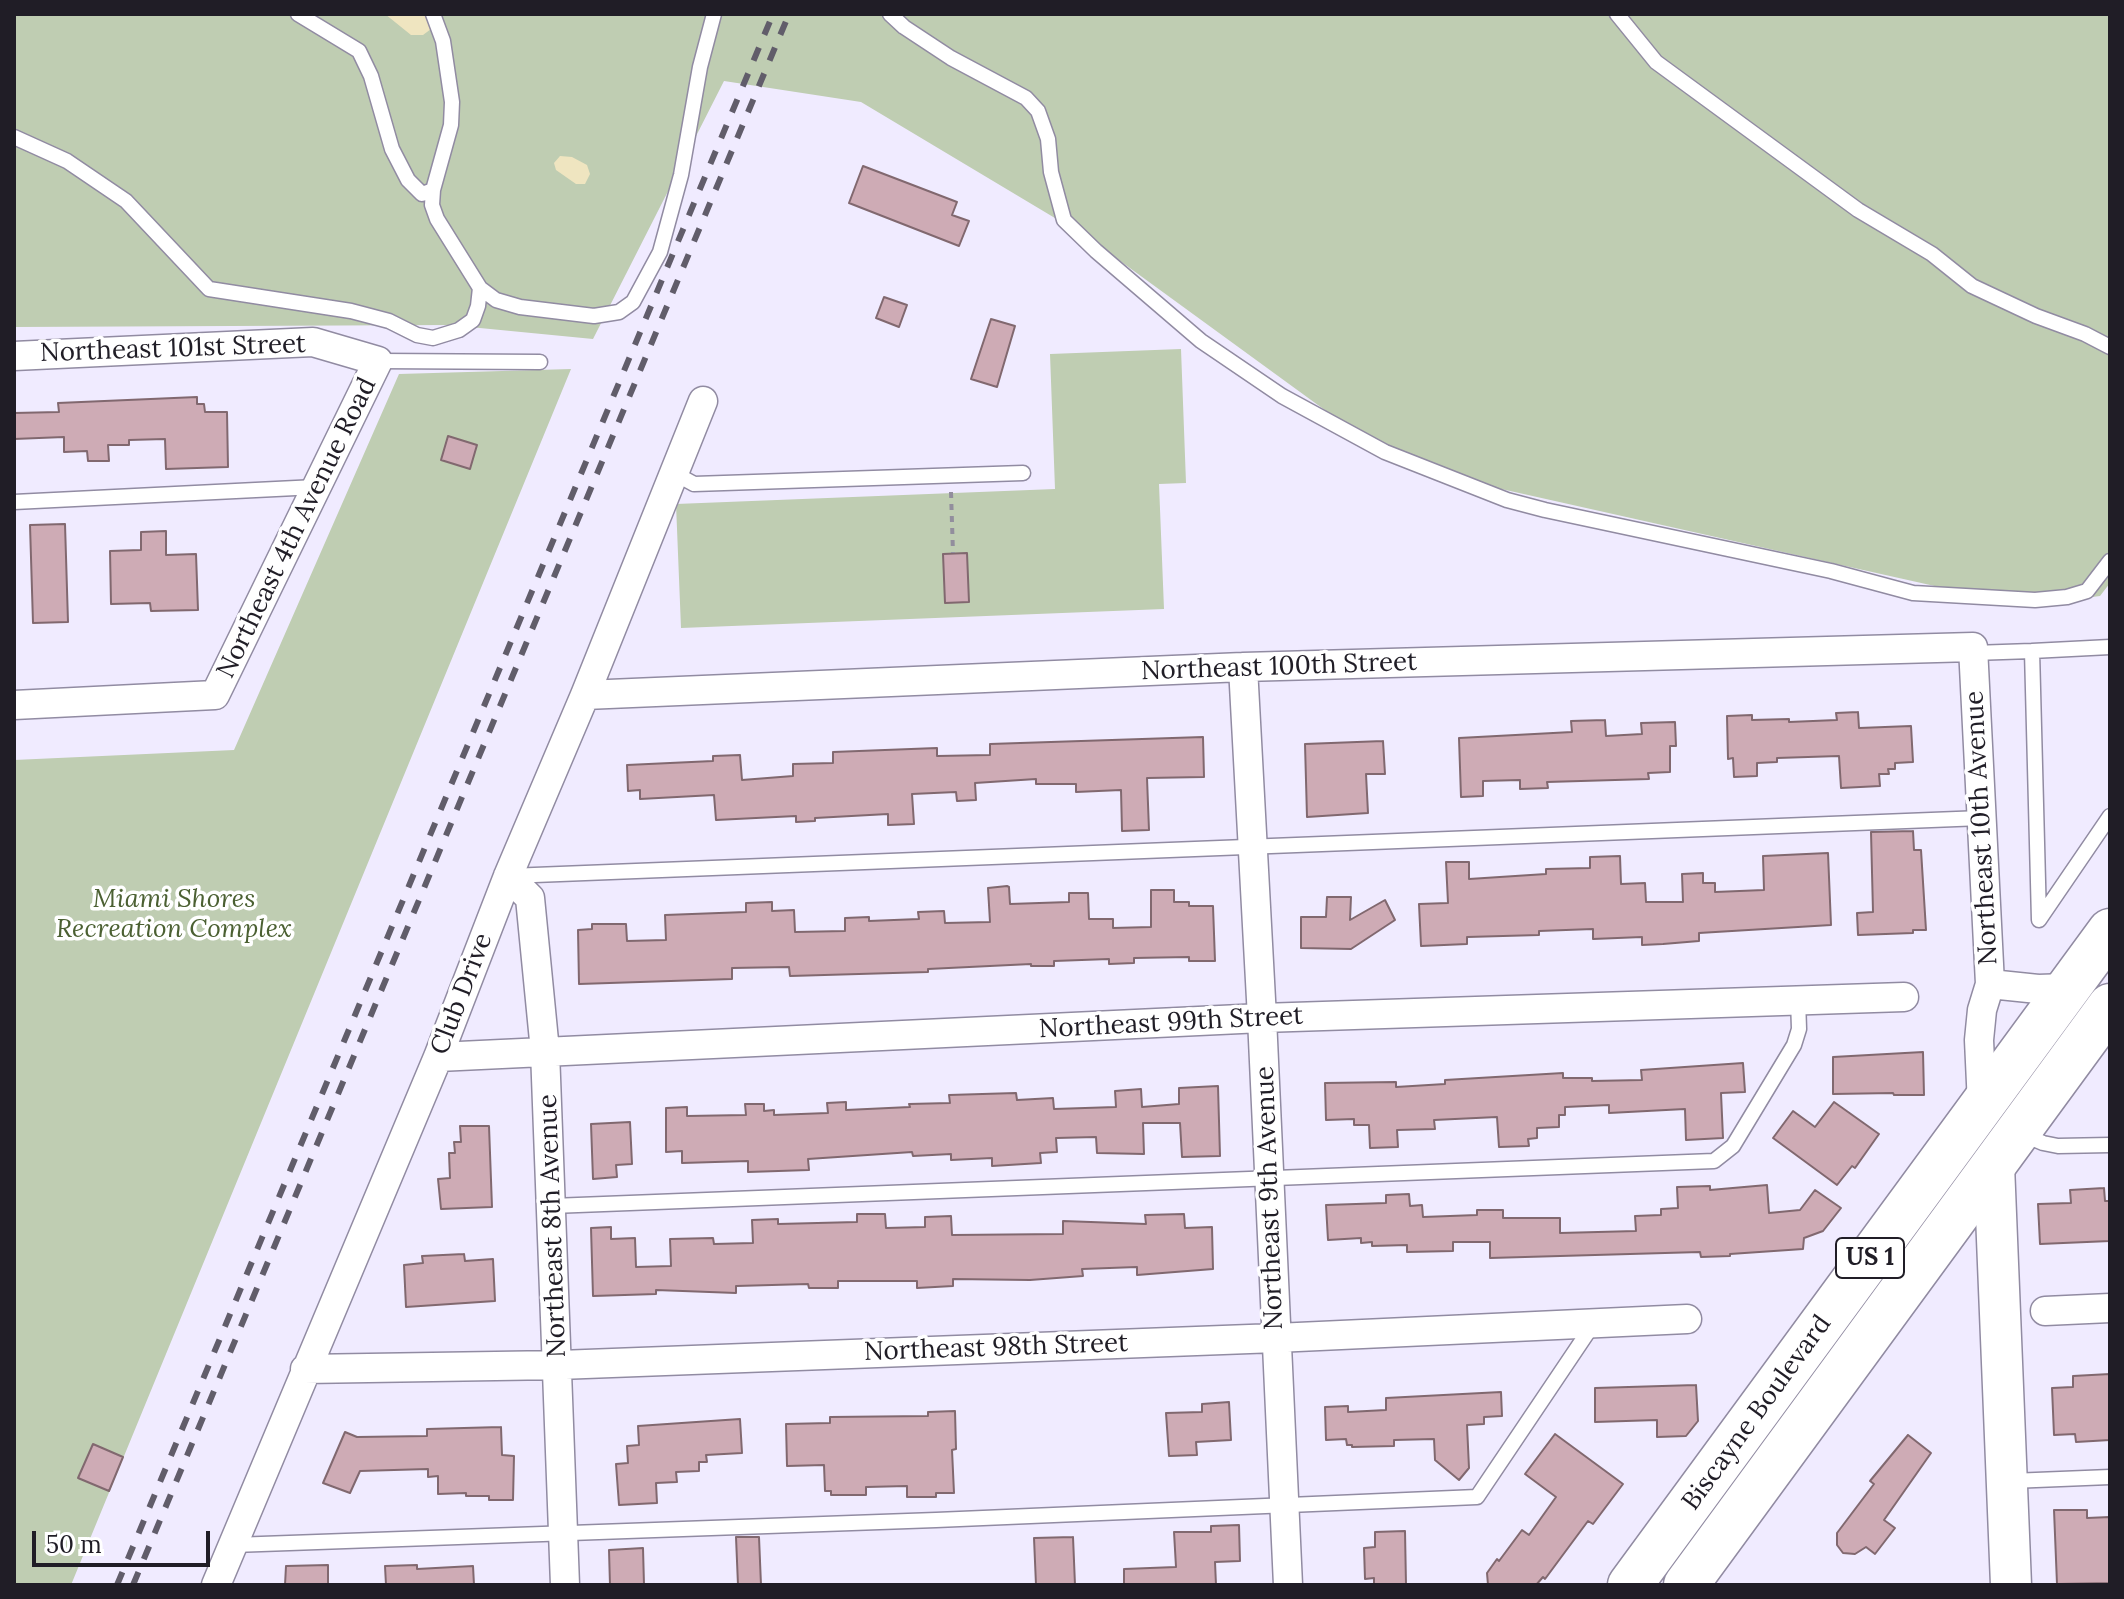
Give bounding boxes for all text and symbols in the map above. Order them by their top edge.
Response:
street label: Northeast 101st Street [40,329,306,369]
street label: Northeast 4th Avenue Road [211,373,383,683]
street label: Northeast 100th Street [1140,647,1418,687]
street label: Northeast 10th Avenue [1959,690,2005,966]
park label: Miami Shores Recreation Complex [56,884,292,946]
street label: Club Drive [425,929,499,1059]
street label: Northeast 99th Street [1038,1001,1304,1045]
street label: Northeast 9th Avenue [1250,1066,1290,1330]
street label: Northeast 8th Avenue [533,1094,573,1358]
road number: US 1 [1836,1238,1904,1278]
street label: Biscayne Boulevard [1676,1309,1838,1517]
street label: Northeast 98th Street [864,1328,1128,1368]
scale bar [36,1515,214,1565]
text: 50 m [46,1529,102,1560]

